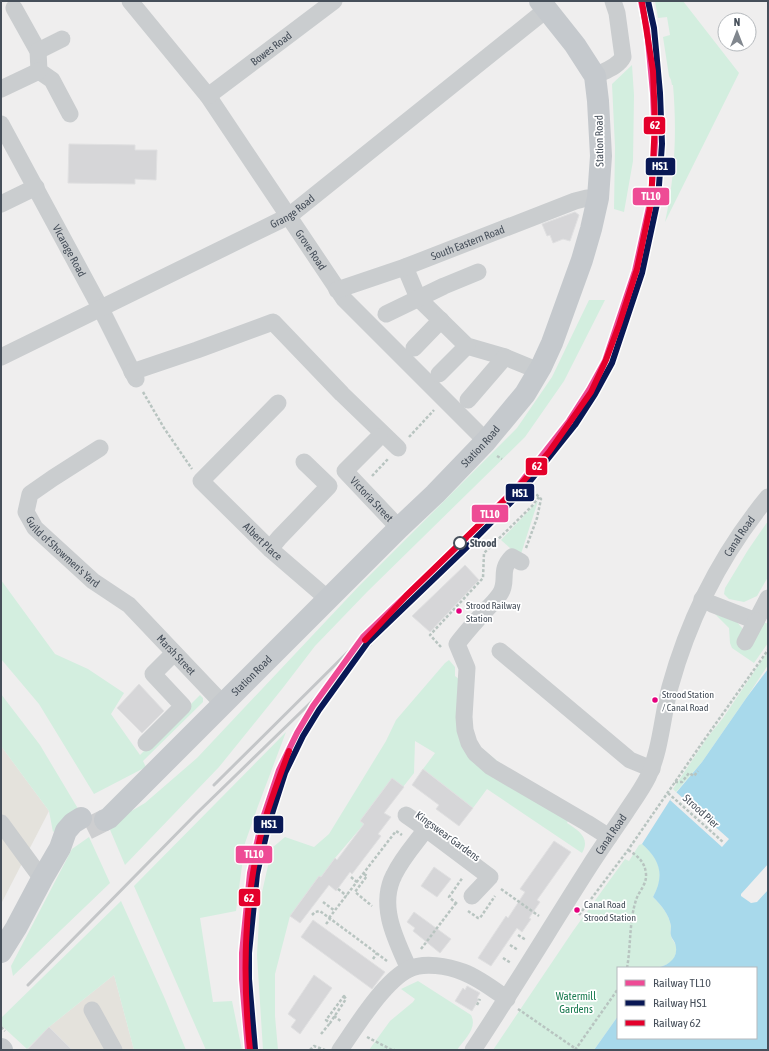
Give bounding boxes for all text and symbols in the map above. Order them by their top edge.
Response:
north arrow [717,12,757,52]
text: N [734,16,740,28]
street label: Bowes Road [248,29,294,68]
street label: Station Road [593,115,605,167]
line badge: 62 [643,116,666,135]
text: 62 [650,119,660,131]
line badge: HS1 [645,157,676,176]
text: HS1 [652,160,668,172]
line badge: TL10 [632,187,670,206]
text: TL10 [641,190,661,202]
street label: Grange Road [268,192,317,230]
street label: Vicarage Road [51,223,88,279]
street label: South Eastern Road [429,223,506,262]
street label: Grove Road [293,227,329,272]
street label: Station Road [458,423,502,469]
line badge: 62 [525,457,548,476]
text: 62 [532,460,542,472]
street label: Victoria Street [348,474,396,524]
line badge: HS1 [505,483,535,502]
text: HS1 [512,487,528,499]
line badge: TL10 [471,504,509,523]
text: TL10 [480,508,500,520]
street label: Guild of Showmen's Yard [24,514,102,590]
street label: Canal Road [722,514,757,558]
street label: Albert Place [241,520,284,563]
marker: Strood [453,536,467,550]
place label: Strood [470,537,497,549]
place label: Strood Railway Station [466,600,521,624]
marker: Strood Railway Station [454,606,464,616]
street label: Marsh Street [154,632,198,677]
street label: Station Road [229,653,274,698]
place label: Strood Station / Canal Road [662,689,714,713]
marker: Strood Station / Canal Road [650,695,660,705]
street label: Strood Pier [681,792,722,831]
street label: Kingswear Gardens [413,809,483,863]
street label: Canal Road [593,812,629,857]
line badge: HS1 [253,815,284,834]
text: HS1 [261,818,277,830]
line badge: TL10 [235,845,273,864]
text: TL10 [244,848,264,860]
line badge: 62 [238,888,261,907]
text: 62 [244,892,254,904]
place label: Canal Road Strood Station [584,899,636,923]
marker: Canal Road Strood Station [572,905,582,915]
legend [617,967,757,1039]
text: Railway TL10 [653,976,711,990]
park label: Watermill Gardens [556,990,596,1015]
text: Railway HS1 [653,996,708,1010]
text: Railway 62 [653,1016,701,1030]

